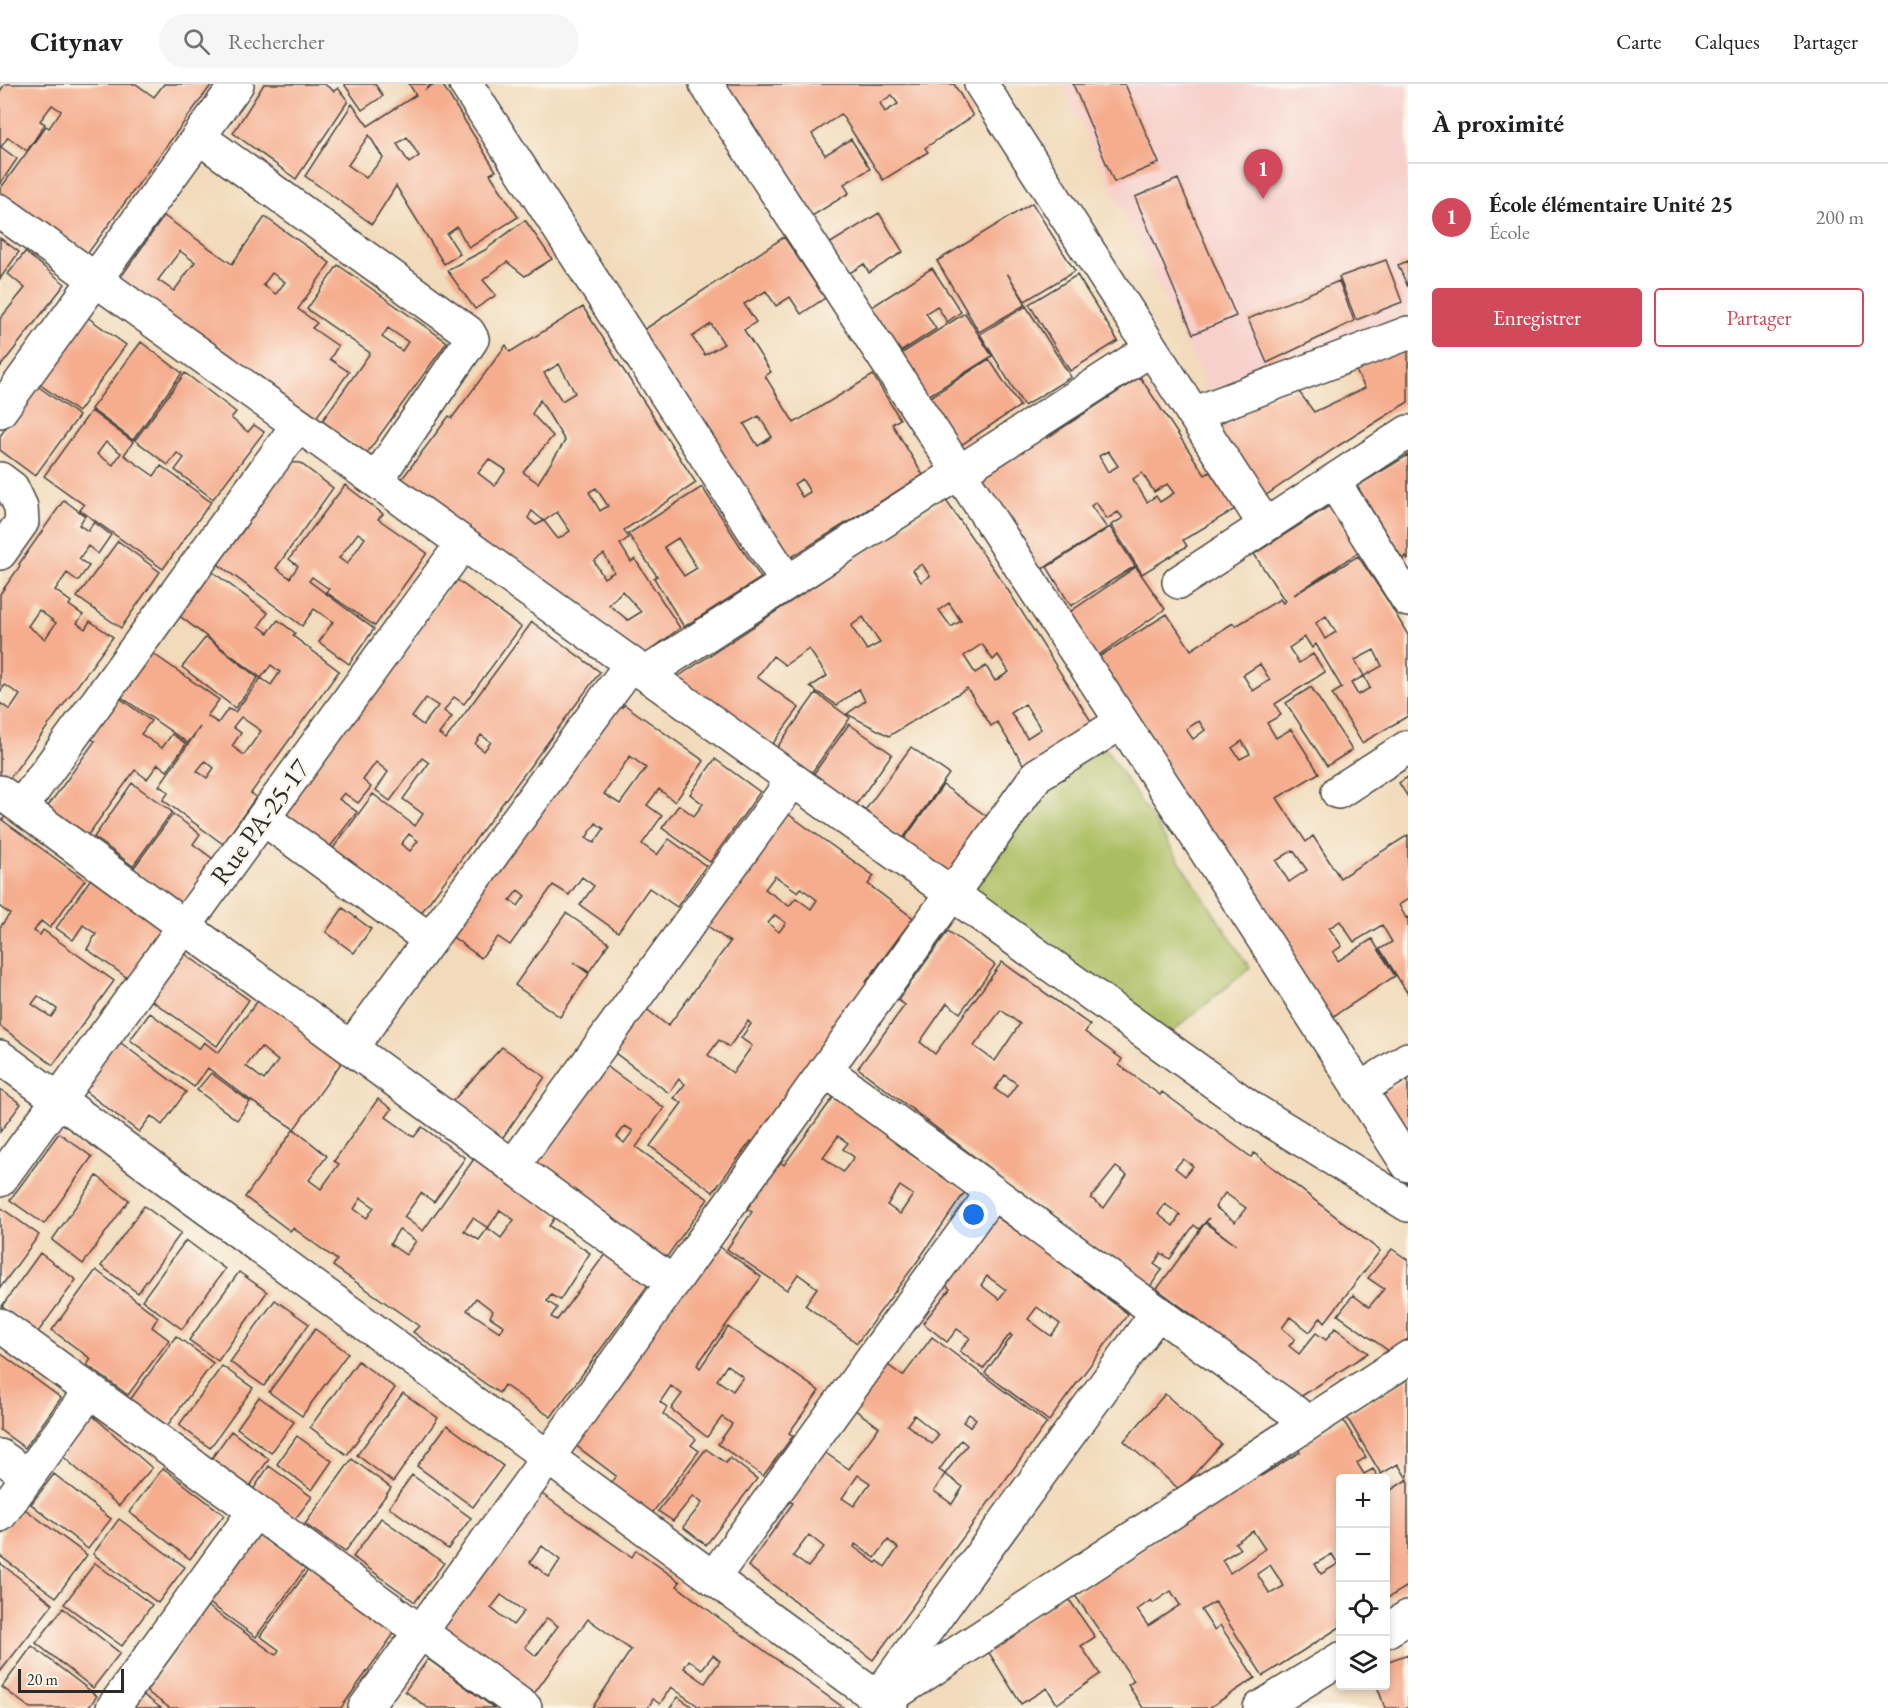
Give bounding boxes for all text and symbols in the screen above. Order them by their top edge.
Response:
search box [159,14,579,68]
text: Citynav [30,23,123,59]
icon: search [180,25,213,58]
text: Rechercher [228,27,325,56]
text: Carte [1616,28,1661,55]
text: Calques [1694,28,1760,55]
text: Partager [1793,28,1858,55]
text: À proximité [1432,106,1564,140]
pin: 1 [1244,150,1282,199]
text: École élémentaire Unité 25 [1489,190,1733,219]
text: 1 [1446,204,1457,230]
text: 200 m [1816,204,1864,230]
text: École [1489,219,1530,245]
button: Enregistrer [1432,288,1642,347]
button: Partager [1654,288,1864,347]
street label: Rue PA-25-17 [202,751,318,892]
your location [959,1200,988,1229]
map controls [1336,1474,1390,1690]
button: + [1336,1474,1390,1528]
button: − [1336,1528,1390,1582]
button: locate [1336,1582,1390,1636]
button: layers [1336,1636,1390,1690]
scale bar [18,1666,124,1694]
text: 20 m [27,1669,58,1690]

